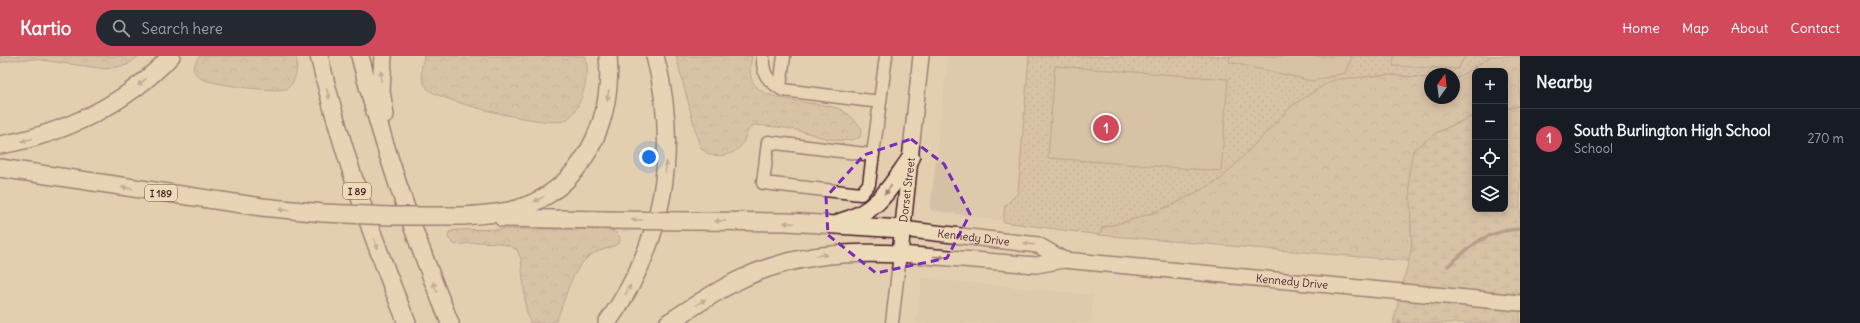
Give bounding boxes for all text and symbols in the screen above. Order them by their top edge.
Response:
search box [96,10,376,46]
text: Kartio [20,16,72,40]
icon: search [110,17,132,39]
text: Search here [142,19,223,38]
text: Home [1622,19,1660,37]
text: Map [1682,19,1709,37]
text: About [1731,19,1769,37]
text: Contact [1791,19,1840,37]
north arrow [1424,68,1460,104]
map controls [1472,68,1508,212]
button: + [1472,68,1508,104]
one-way arrow [378,69,384,82]
text: Nearby [1536,71,1592,93]
one-way arrow [137,78,148,87]
one-way arrow [325,88,331,100]
one-way arrow [605,89,611,101]
button: − [1472,104,1508,140]
pin: 1 [1093,113,1119,143]
text: South Burlington High School [1574,121,1771,140]
text: 1 [1546,130,1552,147]
text: 270 m [1807,130,1844,147]
one-way arrow [20,137,33,143]
button: locate [1472,140,1508,176]
text: School [1574,140,1613,157]
your location [639,147,659,167]
street label: Dorset Street [896,157,918,223]
one-way arrow [662,161,669,173]
button: layers [1472,176,1508,212]
road number: I 89 [343,183,371,199]
one-way arrow [121,185,133,191]
road number: I 189 [145,185,177,201]
one-way arrow [884,185,892,195]
one-way arrow [533,196,545,203]
one-way arrow [278,206,290,213]
one-way arrow [630,217,643,223]
one-way arrow [713,218,726,224]
one-way arrow [783,219,795,226]
street label: Kennedy Drive [937,226,1010,249]
one-way arrow [373,239,379,251]
one-way arrow [1023,241,1035,247]
one-way arrow [816,252,828,258]
one-way arrow [933,254,945,261]
street label: Kennedy Drive [1255,271,1329,292]
one-way arrow [432,281,438,292]
one-way arrow [624,285,631,296]
one-way arrow [695,298,706,306]

